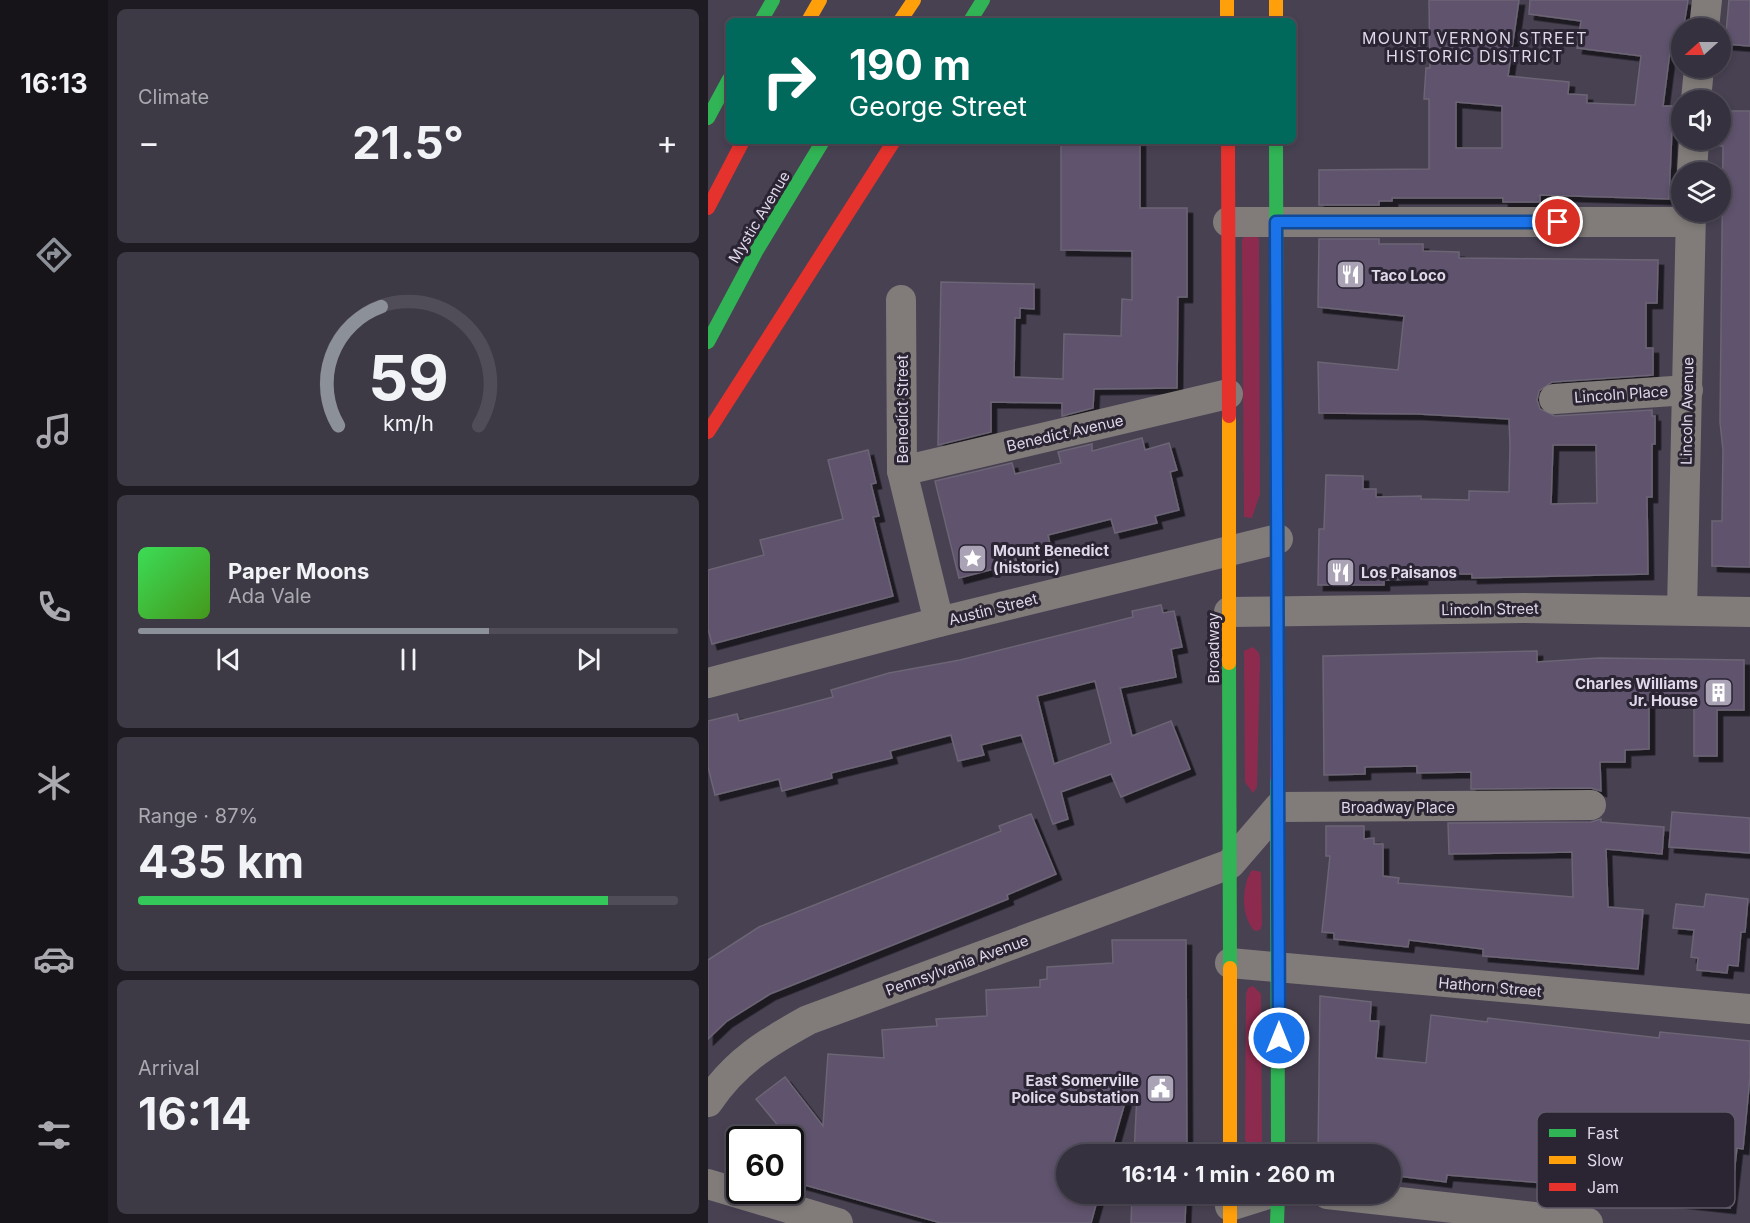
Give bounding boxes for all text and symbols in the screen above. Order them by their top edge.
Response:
north arrow [1671,18,1731,78]
map controls [1671,18,1731,222]
district label: MOUNT VERNON STREET HISTORIC DISTRICT [1362,28,1588,66]
text: 190 m [849,39,971,90]
icon: right [750,42,828,120]
text: 16:13 [20,67,88,100]
text: Climate [138,85,209,109]
text: George Street [849,90,1027,123]
button: sound [1671,90,1731,150]
text: 21.5° [352,115,464,170]
text: − [138,122,160,162]
text: + [656,122,678,162]
button: layers [1671,162,1731,222]
street label: Mystic Avenue [724,168,794,266]
pin [1532,196,1583,247]
icon: arrive [1541,205,1574,238]
icon: directions [33,234,75,276]
restaurant icon: Taco Loco [1334,259,1366,291]
place label: Taco Loco [1371,266,1446,285]
text: 59 [368,340,448,415]
street label: Benedict Street [893,354,912,464]
street label: Lincoln Avenue [1677,357,1697,465]
street label: Lincoln Place [1573,381,1669,407]
icon: music [33,410,75,452]
text: km/h [383,410,433,436]
street label: Benedict Avenue [1005,410,1125,456]
place label: Mount Benedict (historic) [993,541,1109,577]
place icon: Mount Benedict (historic) [956,543,988,575]
restaurant icon: Los Paisanos [1324,556,1356,588]
text: Paper Moons [228,558,369,584]
place label: Los Paisanos [1361,563,1457,582]
text: Ada Vale [228,584,311,608]
icon: phone [33,586,75,628]
street label: Austin Street [947,589,1040,629]
street label: Lincoln Street [1441,599,1539,619]
street label: Broadway [1204,612,1223,683]
icon: previous [212,643,245,676]
icon: pause [392,643,425,676]
icon: next [572,643,605,676]
place label: Charles Williams Jr. House [1575,674,1698,710]
building icon: Charles Williams Jr. House [1703,676,1735,708]
icon: climate [33,762,75,804]
street label: Broadway Place [1341,798,1455,817]
text: Range · 87% [138,804,258,828]
text: 435 km [138,834,304,889]
street label: Pennsylvania Avenue [883,930,1031,1000]
icon: car [33,938,75,980]
street label: Hathorn Street [1438,973,1543,1001]
position arrow [1247,1006,1311,1070]
text: Arrival [138,1056,200,1080]
place label: East Somerville Police Substation [1011,1071,1139,1107]
public building icon: East Somerville Police Substation [1144,1073,1176,1105]
text: 16:14 [138,1086,252,1141]
legend [1537,1112,1735,1208]
icon: filters [33,1114,75,1156]
text: Fast [1587,1123,1619,1143]
speed limit sign: 60 [726,1126,804,1204]
text: Slow [1587,1150,1624,1170]
text: 16:14 · 1 min · 260 m [1122,1161,1335,1187]
text: Jam [1587,1177,1619,1197]

